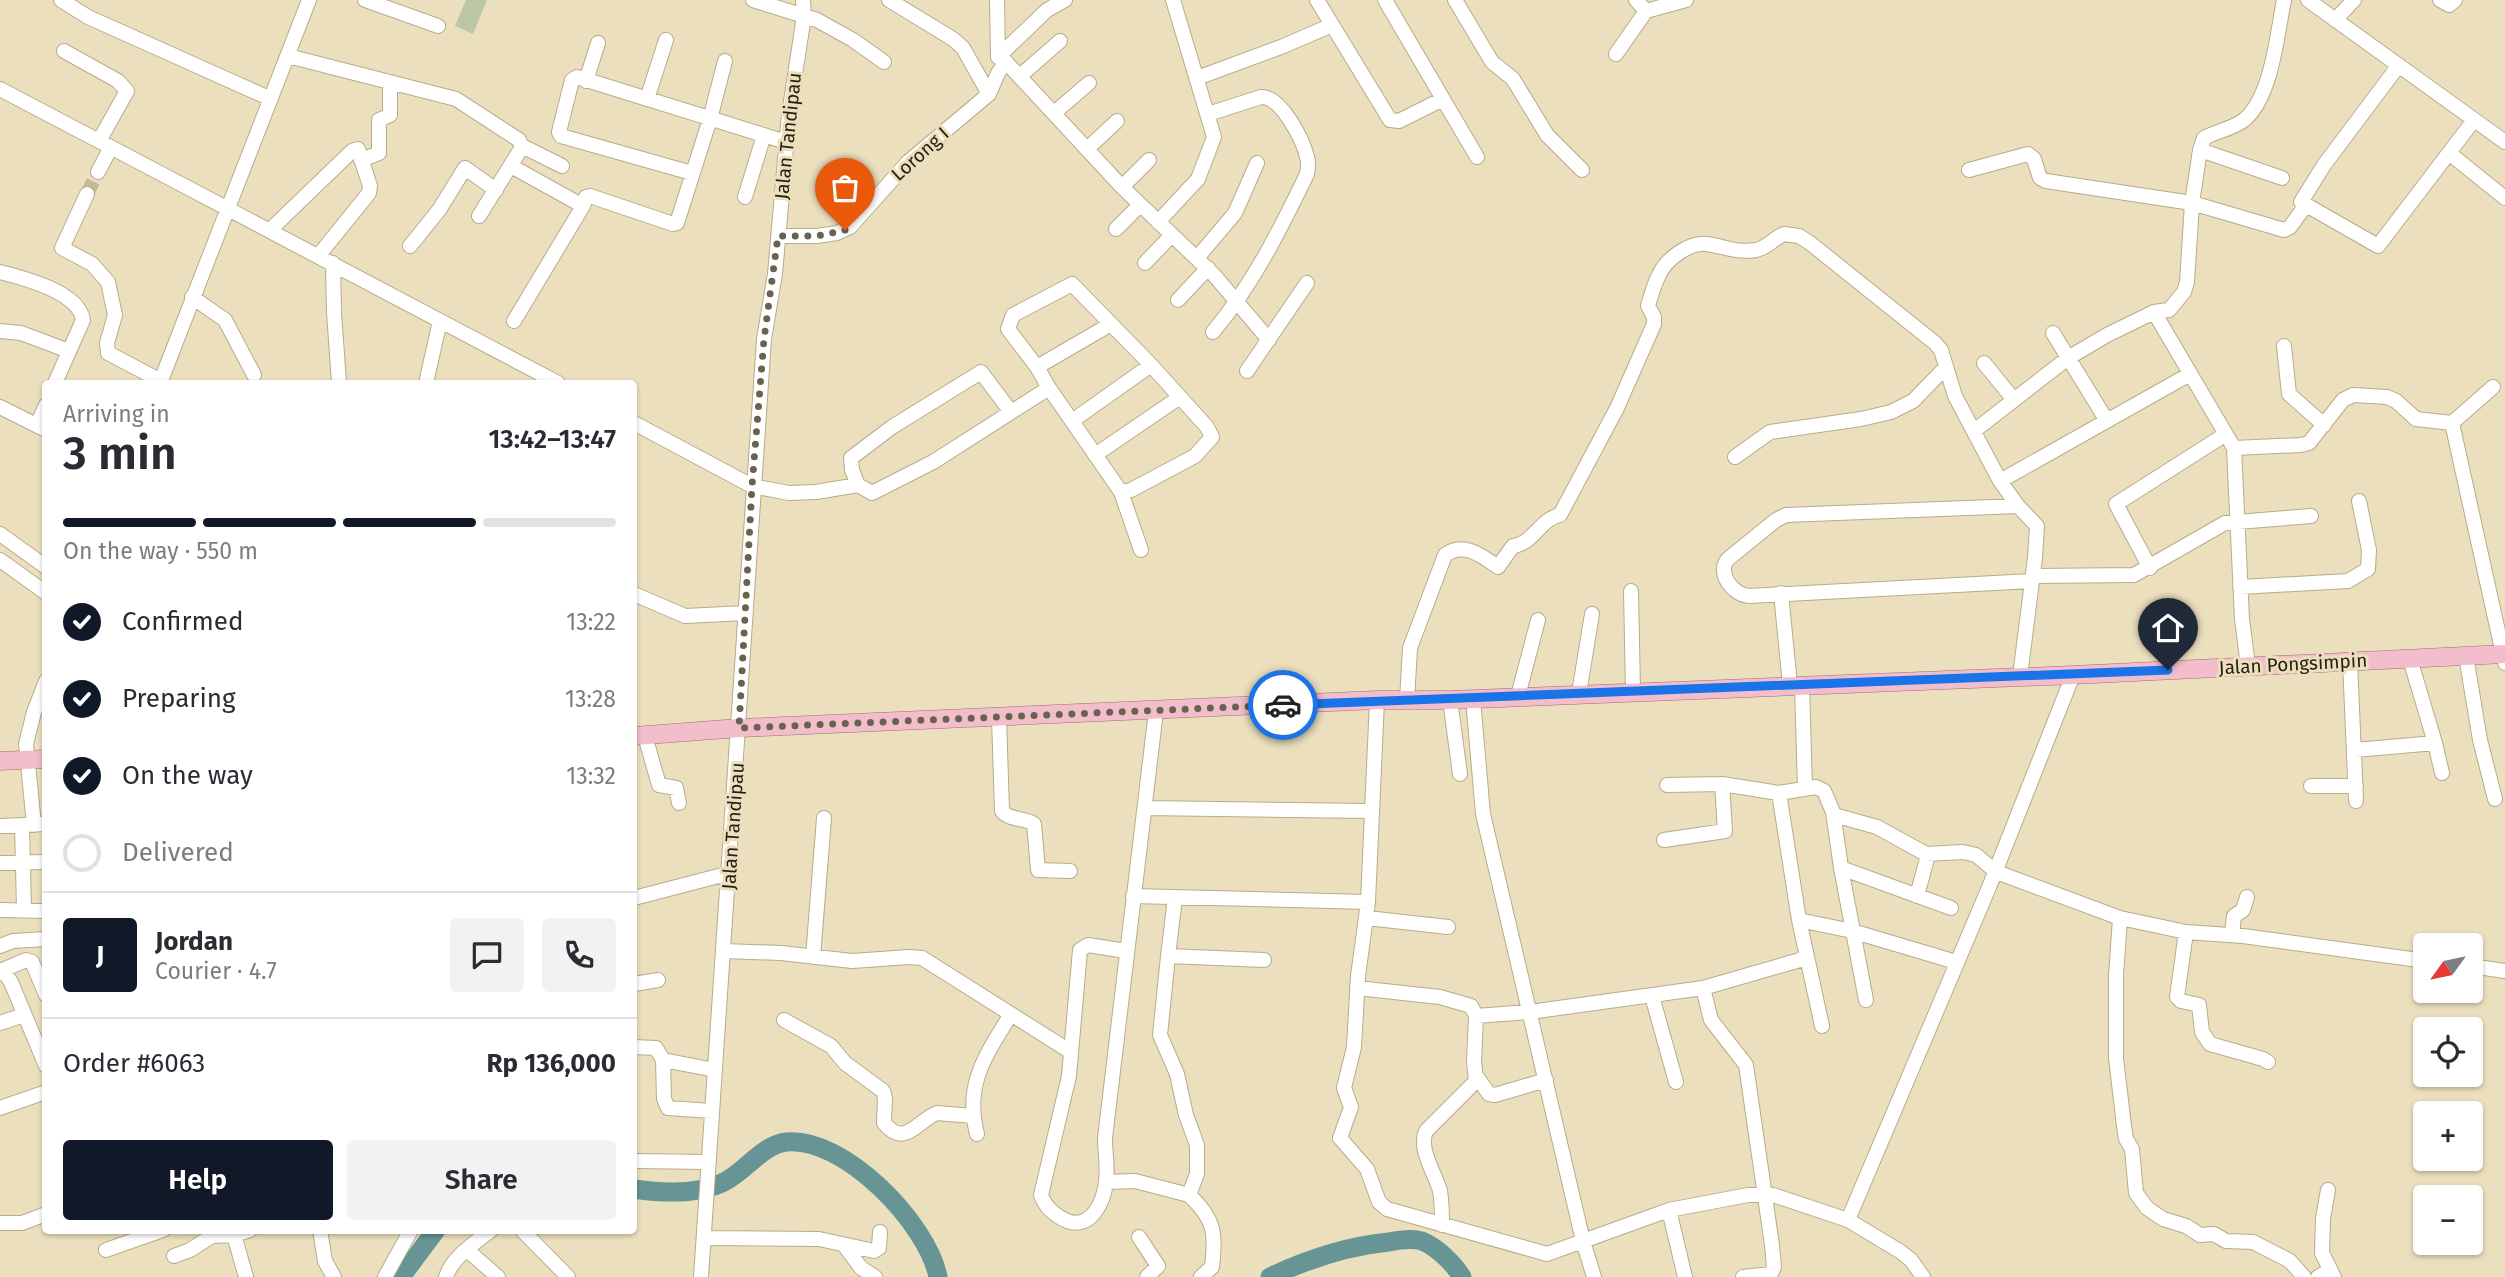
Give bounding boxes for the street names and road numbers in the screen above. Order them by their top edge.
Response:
street label: Jalan Tandipau [770,71,806,201]
street label: Lorong I [886,122,954,186]
street label: Jalan Pongsimpin [2218,649,2368,679]
street label: Jalan Tandipau [717,762,749,890]

